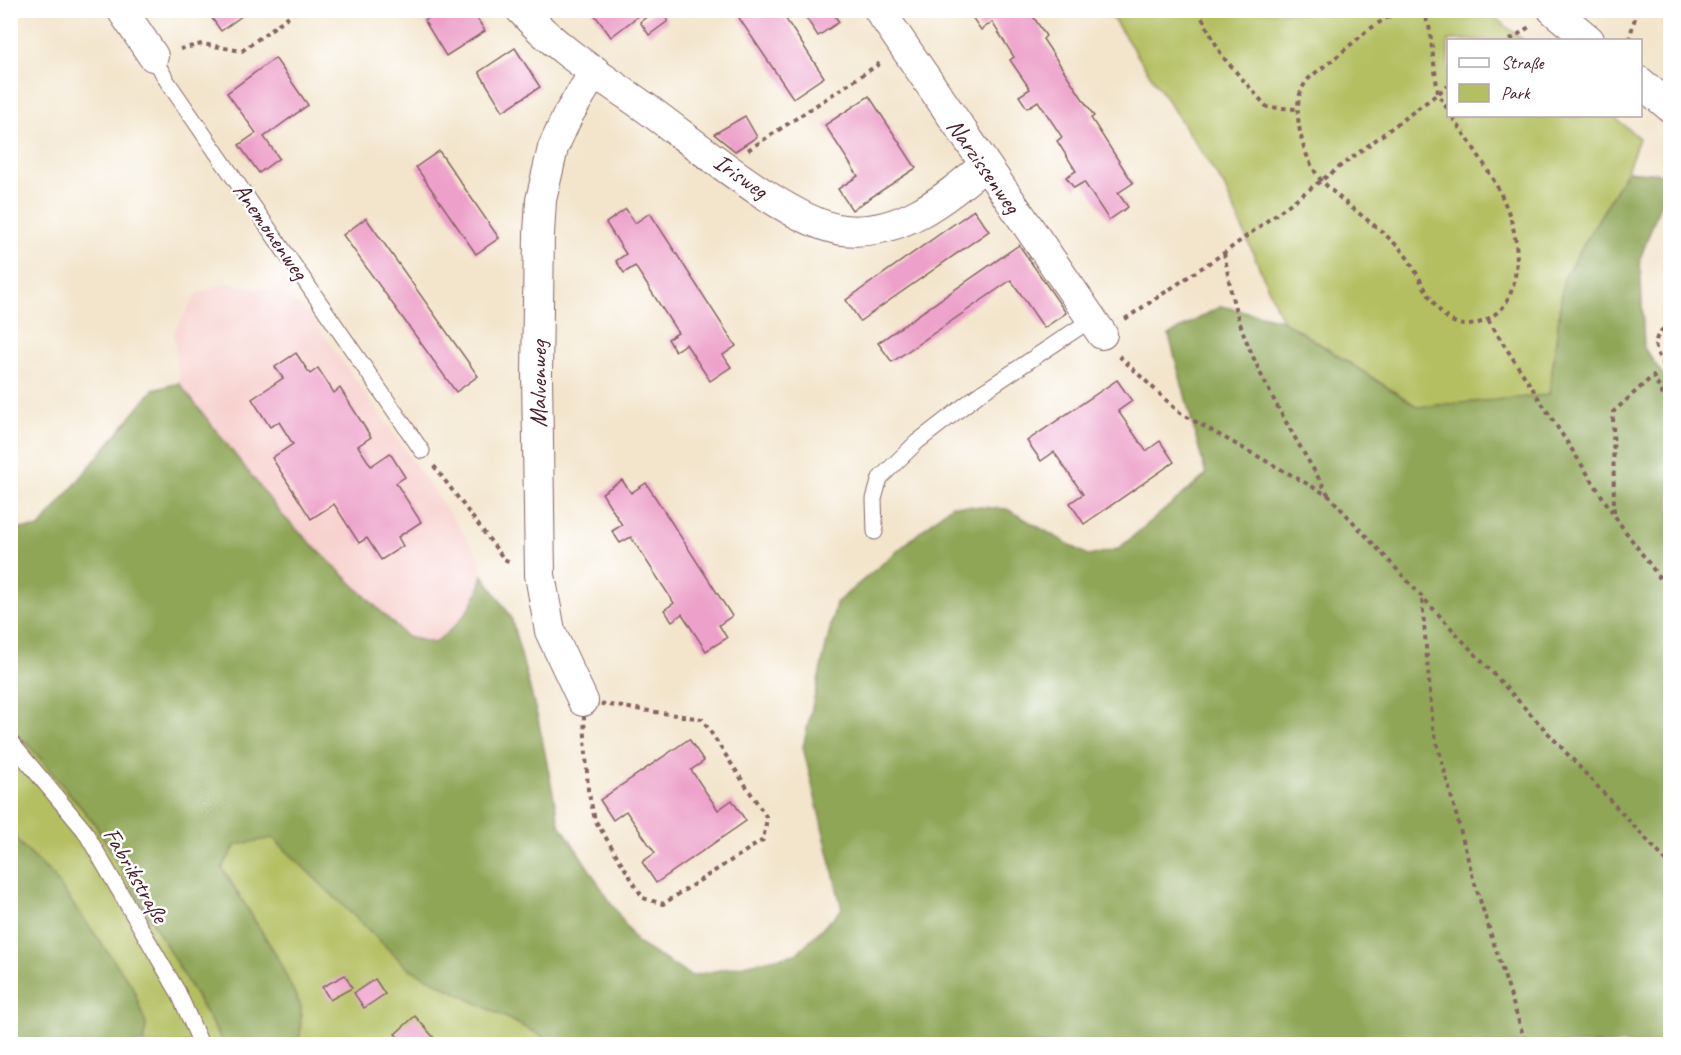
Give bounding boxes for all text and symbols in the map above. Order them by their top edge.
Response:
legend [1447,39,1642,117]
text: Straße [1501,52,1545,74]
text: Park [1501,82,1531,104]
street label: Narzissenweg [940,113,1028,221]
street label: Irisweg [708,147,775,206]
street label: Anemonenweg [227,177,316,287]
street label: Malvenweg [523,338,553,428]
street label: Fabrikstraße [97,822,176,930]

